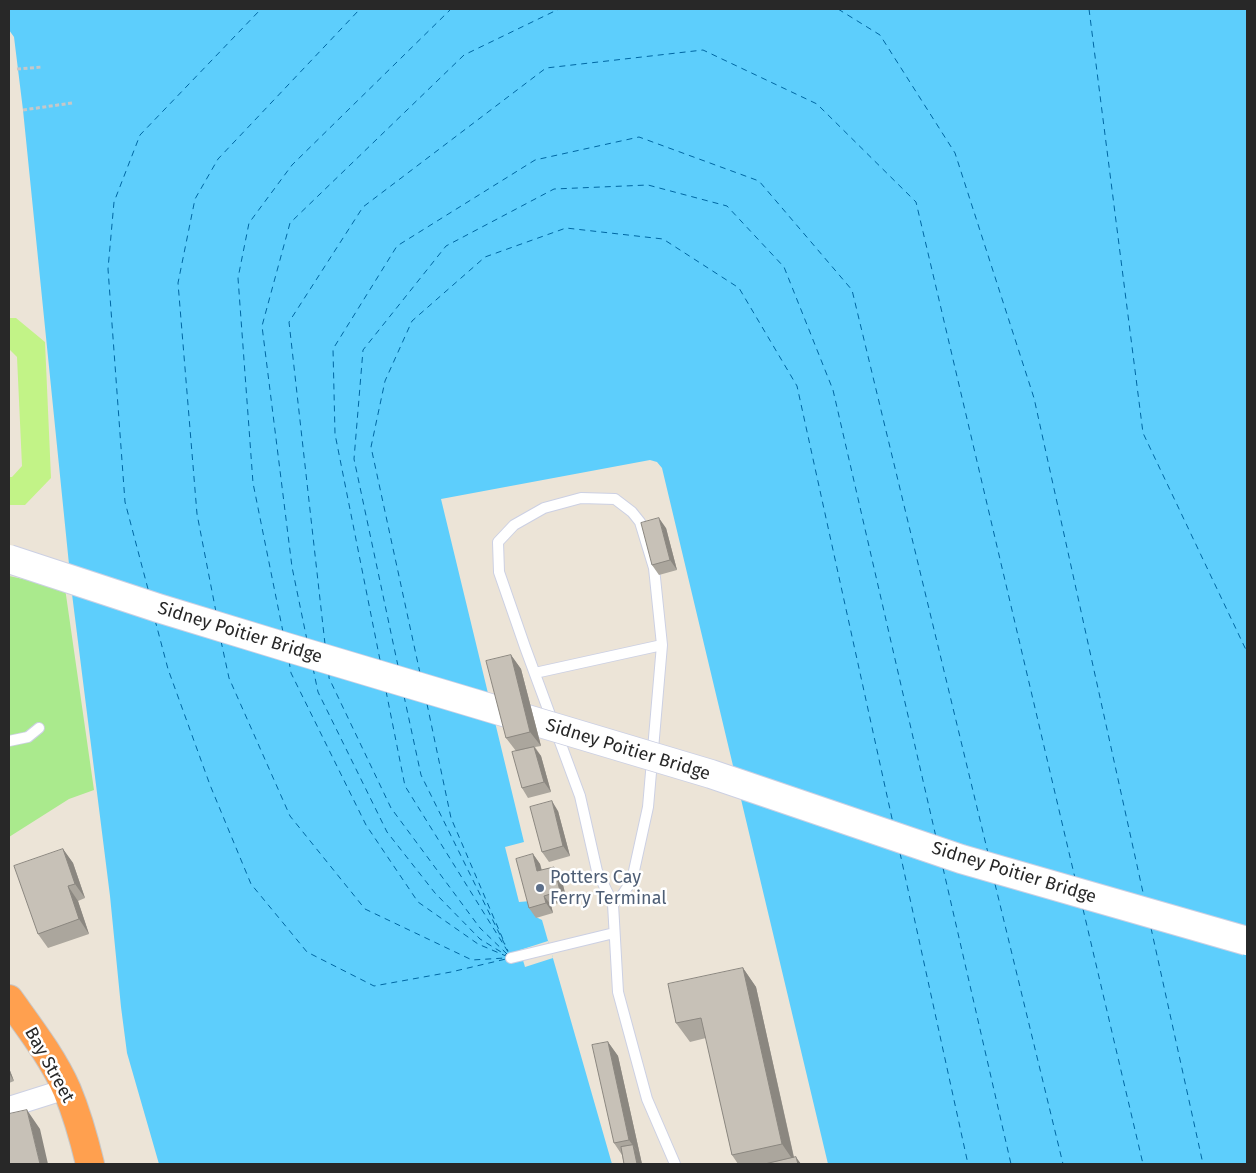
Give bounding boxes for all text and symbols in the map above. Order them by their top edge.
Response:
street label: Sidney Poitier Bridge [155,598,325,668]
street label: Sidney Poitier Bridge [543,715,713,785]
street label: Sidney Poitier Bridge [929,838,1099,908]
place label: Potters Cay Ferry Terminal [550,867,667,910]
marker: Potters Cay Ferry Terminal [534,882,546,894]
street label: Bay Street [19,1023,79,1107]

